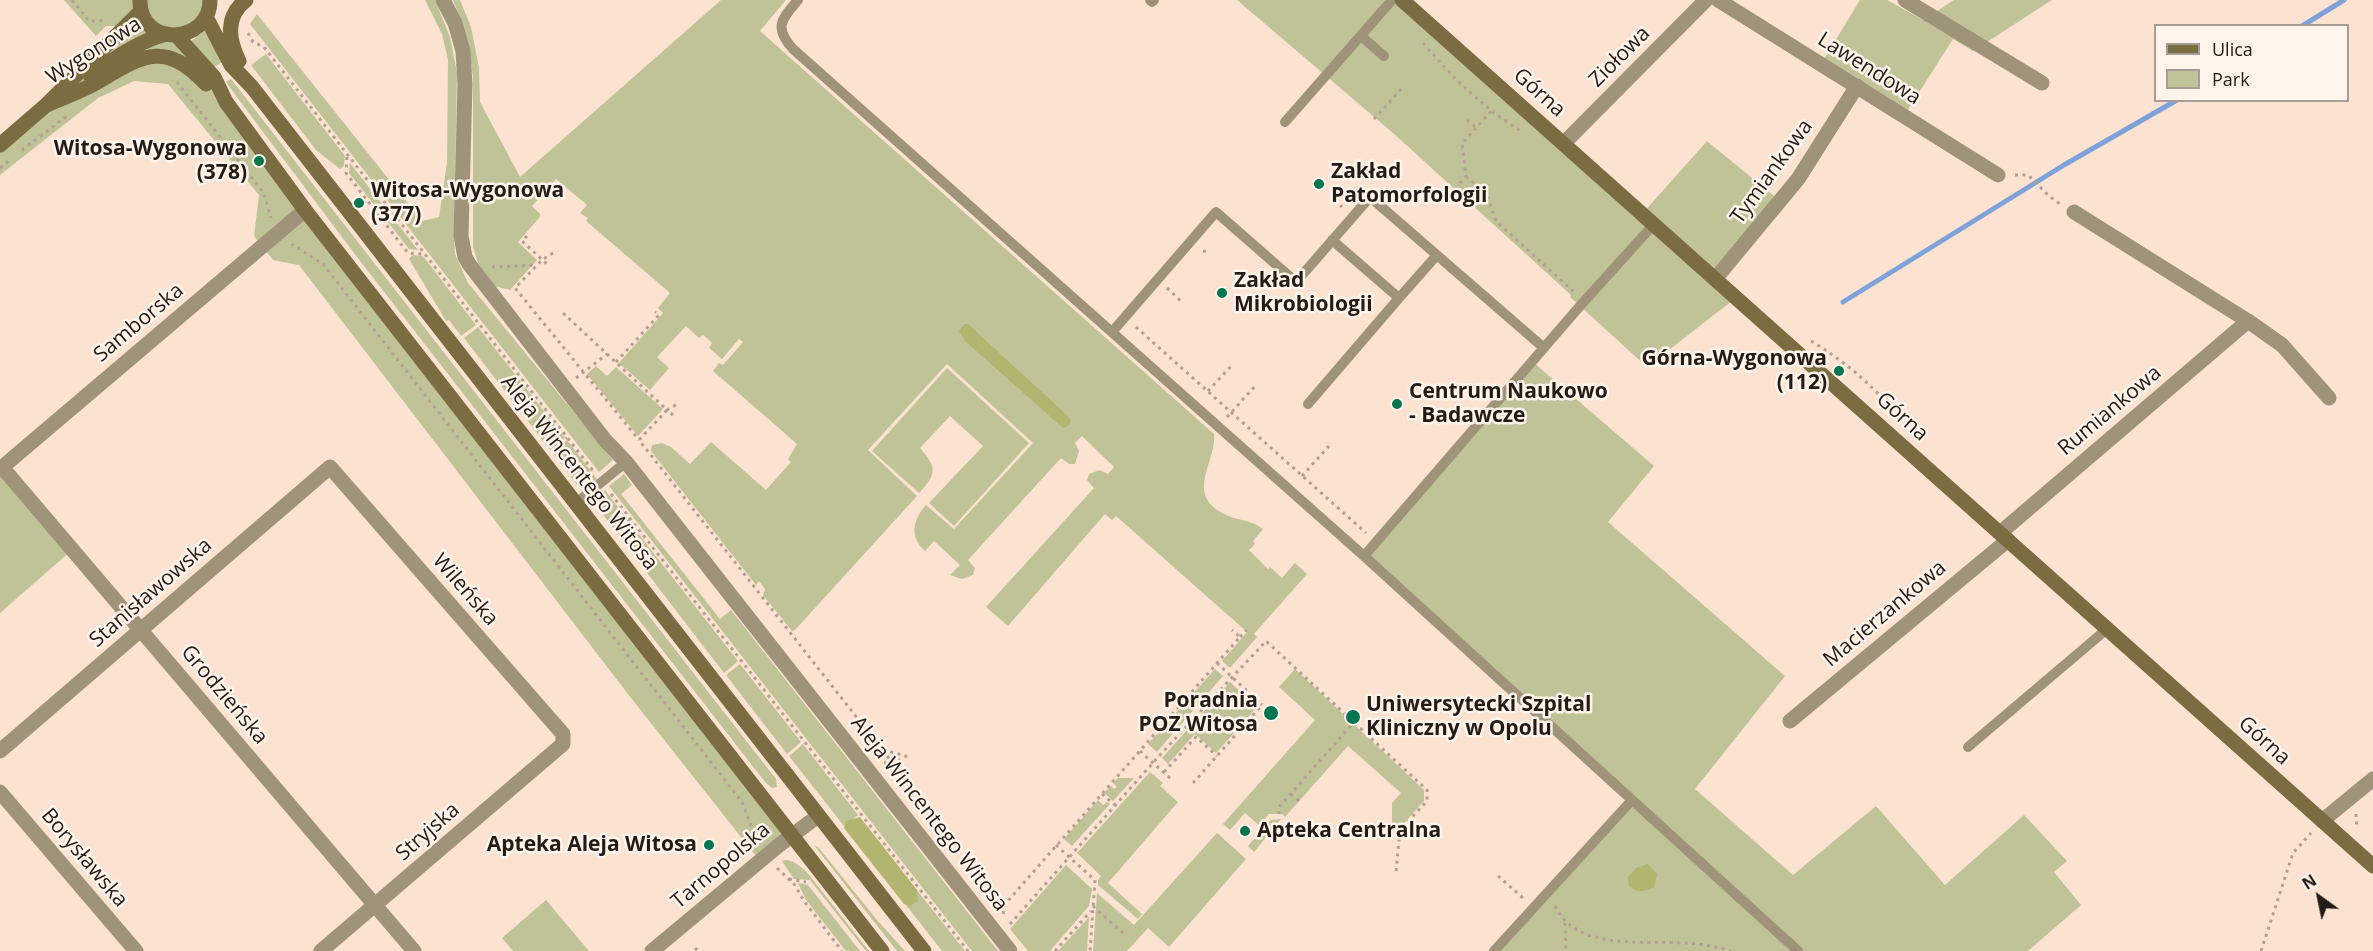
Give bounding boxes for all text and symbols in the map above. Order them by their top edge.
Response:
street label: Wygonowa [42,12,146,90]
street label: Ziołowa [1584,21,1656,93]
legend [2154,24,2349,102]
street label: Lawendowa [1813,27,1925,111]
text: Ulica [2212,37,2253,61]
street label: Górna [1508,63,1570,123]
text: Park [2212,67,2250,91]
street label: Tymiankowa [1726,115,1818,229]
place label: Witosa-Wygonowa (378) [54,136,247,186]
marker: Witosa-Wygonowa (378) [252,154,266,168]
place label: Zakład Patomorfologii [1331,159,1487,209]
marker: Zakład Patomorfologii [1312,177,1326,191]
place label: Witosa-Wygonowa (377) [371,178,564,228]
marker: Witosa-Wygonowa (377) [352,196,366,210]
place label: Zakład Mikrobiologii [1234,268,1373,318]
street label: Samborska [89,278,189,368]
marker: Zakład Mikrobiologii [1215,286,1229,300]
place label: Górna-Wygonowa (112) [1641,346,1827,396]
street label: Rumiankowa [2053,361,2167,461]
marker: Górna-Wygonowa (112) [1832,364,1846,378]
street label: Aleja Wincentego Witosa [495,371,663,575]
place label: Centrum Naukowo - Badawcze [1409,379,1608,429]
street label: Górna [1871,387,1933,447]
marker: Centrum Naukowo - Badawcze [1390,397,1404,411]
street label: Stanisławowska [85,533,217,653]
street label: Wileńska [427,549,503,631]
street label: Macierzankowa [1819,555,1951,673]
street label: Grodzieńska [175,640,273,750]
place label: Poradnia POZ Witosa [1139,688,1258,738]
place label: Uniwersytecki Szpital Kliniczny w Opolu [1366,692,1591,742]
marker: Poradnia POZ Witosa [1262,704,1280,722]
marker: Uniwersytecki Szpital Kliniczny w Opolu [1344,708,1362,726]
street label: Górna [2233,711,2295,771]
street label: Aleja Wincentego Witosa [845,712,1013,916]
street label: Stryjska [391,798,465,866]
street label: Borysławska [35,803,133,913]
street label: Tarnopolska [667,818,775,914]
place label: Apteka Centralna [1257,818,1441,844]
marker: Apteka Centralna [1238,824,1252,838]
place label: Apteka Aleja Witosa [487,832,697,858]
marker: Apteka Aleja Witosa [702,838,716,852]
north arrow [2289,867,2349,927]
text: N [2298,869,2321,895]

